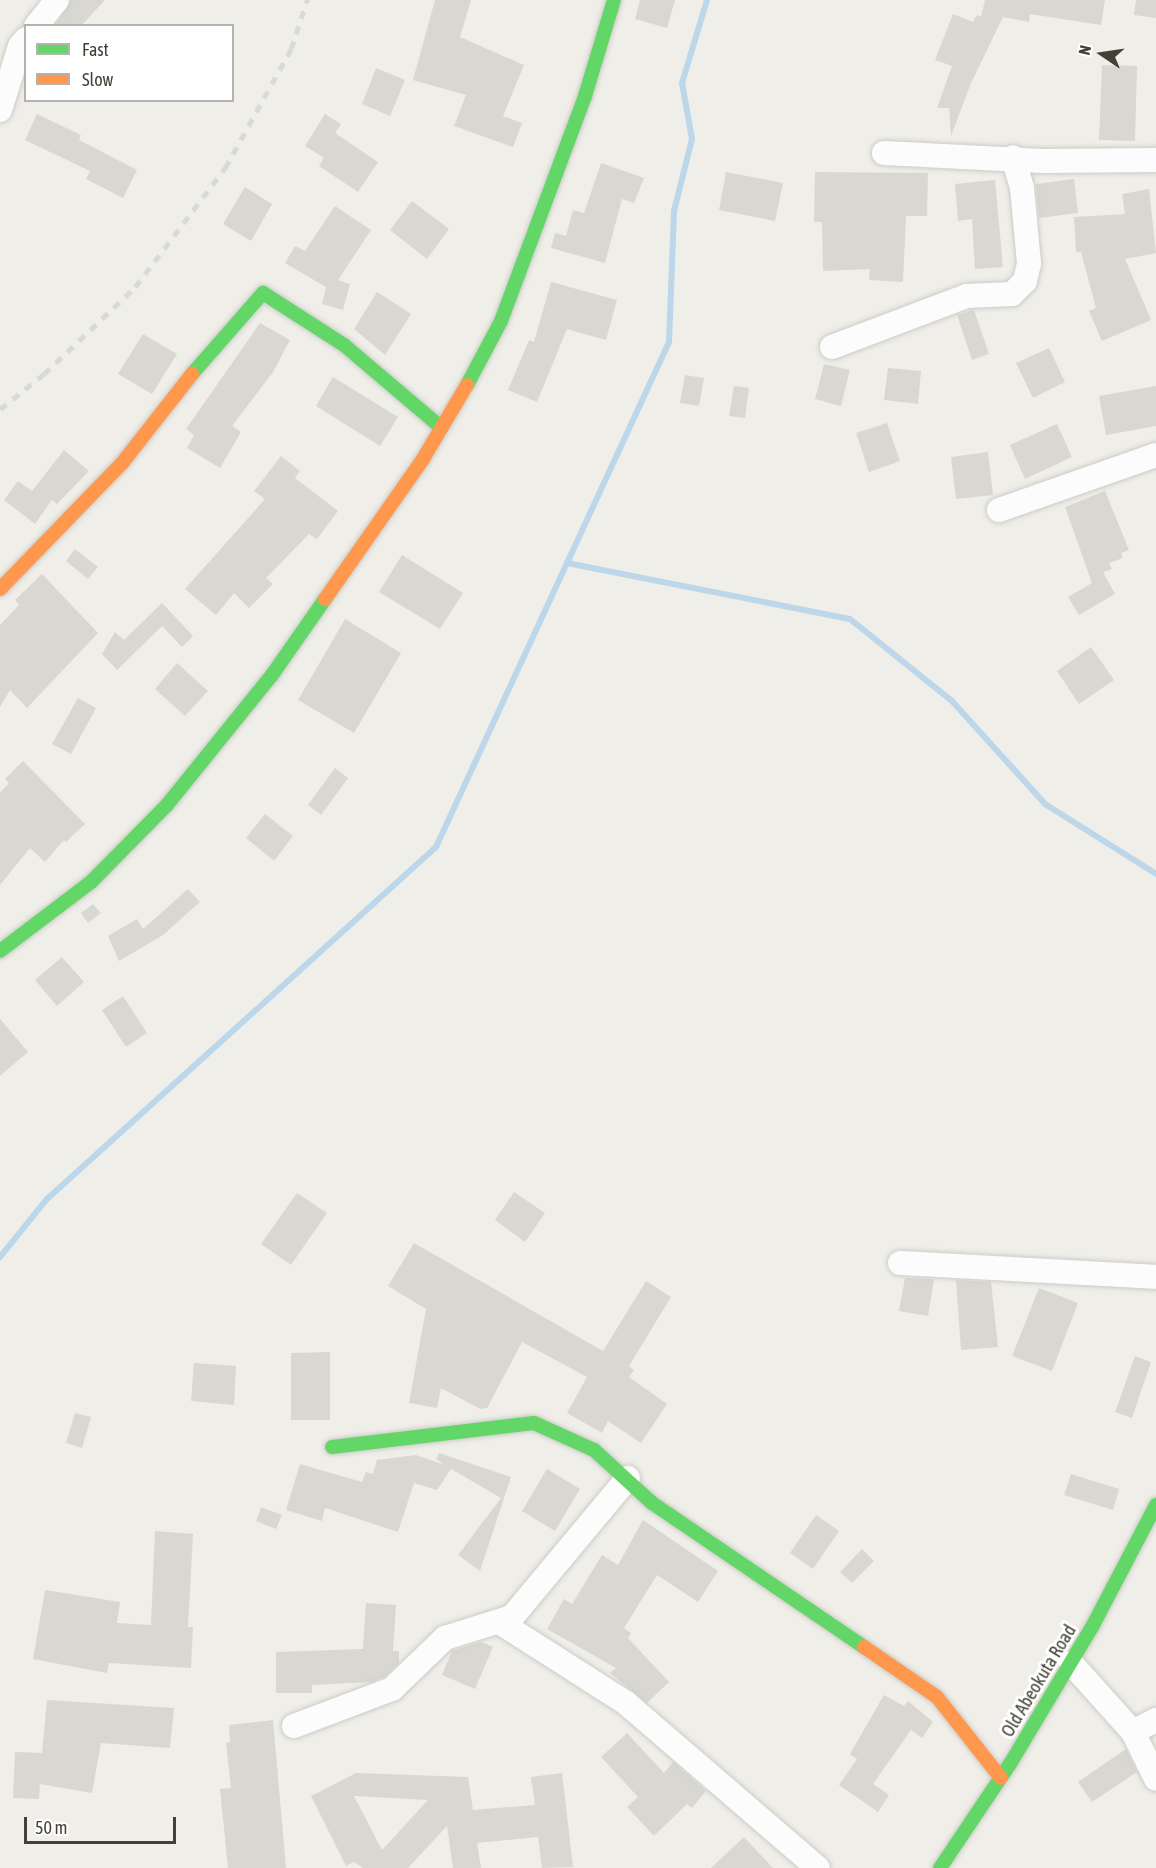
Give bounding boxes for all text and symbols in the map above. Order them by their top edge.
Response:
legend [24,24,234,102]
north arrow [1072,24,1132,84]
text: Fast [82,39,109,60]
text: N [1075,43,1094,57]
text: Slow [82,69,113,90]
street label: Old Abeokuta Road [997,1621,1081,1741]
scale bar [27,1805,178,1843]
text: 50 m [35,1817,67,1838]

